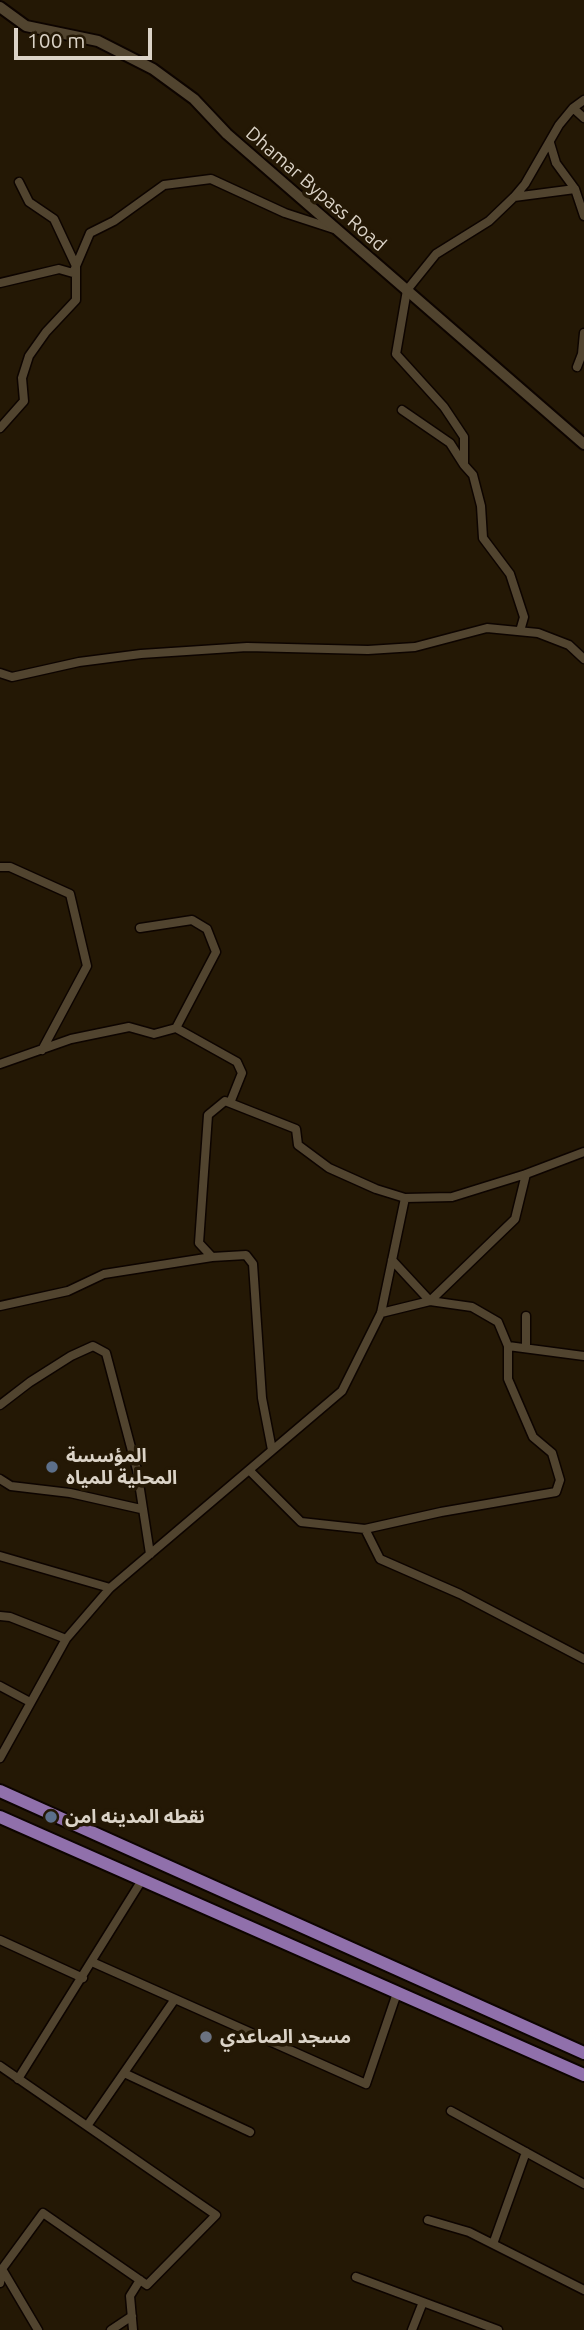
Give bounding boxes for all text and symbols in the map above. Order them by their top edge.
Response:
scale bar [18,14,156,58]
text: 100 m [27,28,85,52]
street label: Dhamar Bypass Road [241,122,391,256]
place label: المؤسسة المحلية للمياه [66,1445,177,1489]
marker: المؤسسة المحلية للمياه [44,1459,60,1475]
place label: نقطه المدينه امن [65,1806,205,1828]
marker: نقطه المدينه امن [43,1809,59,1825]
place label: مسجد الصاعدي [220,2026,351,2048]
marker: مسجد الصاعدي [198,2029,214,2045]

